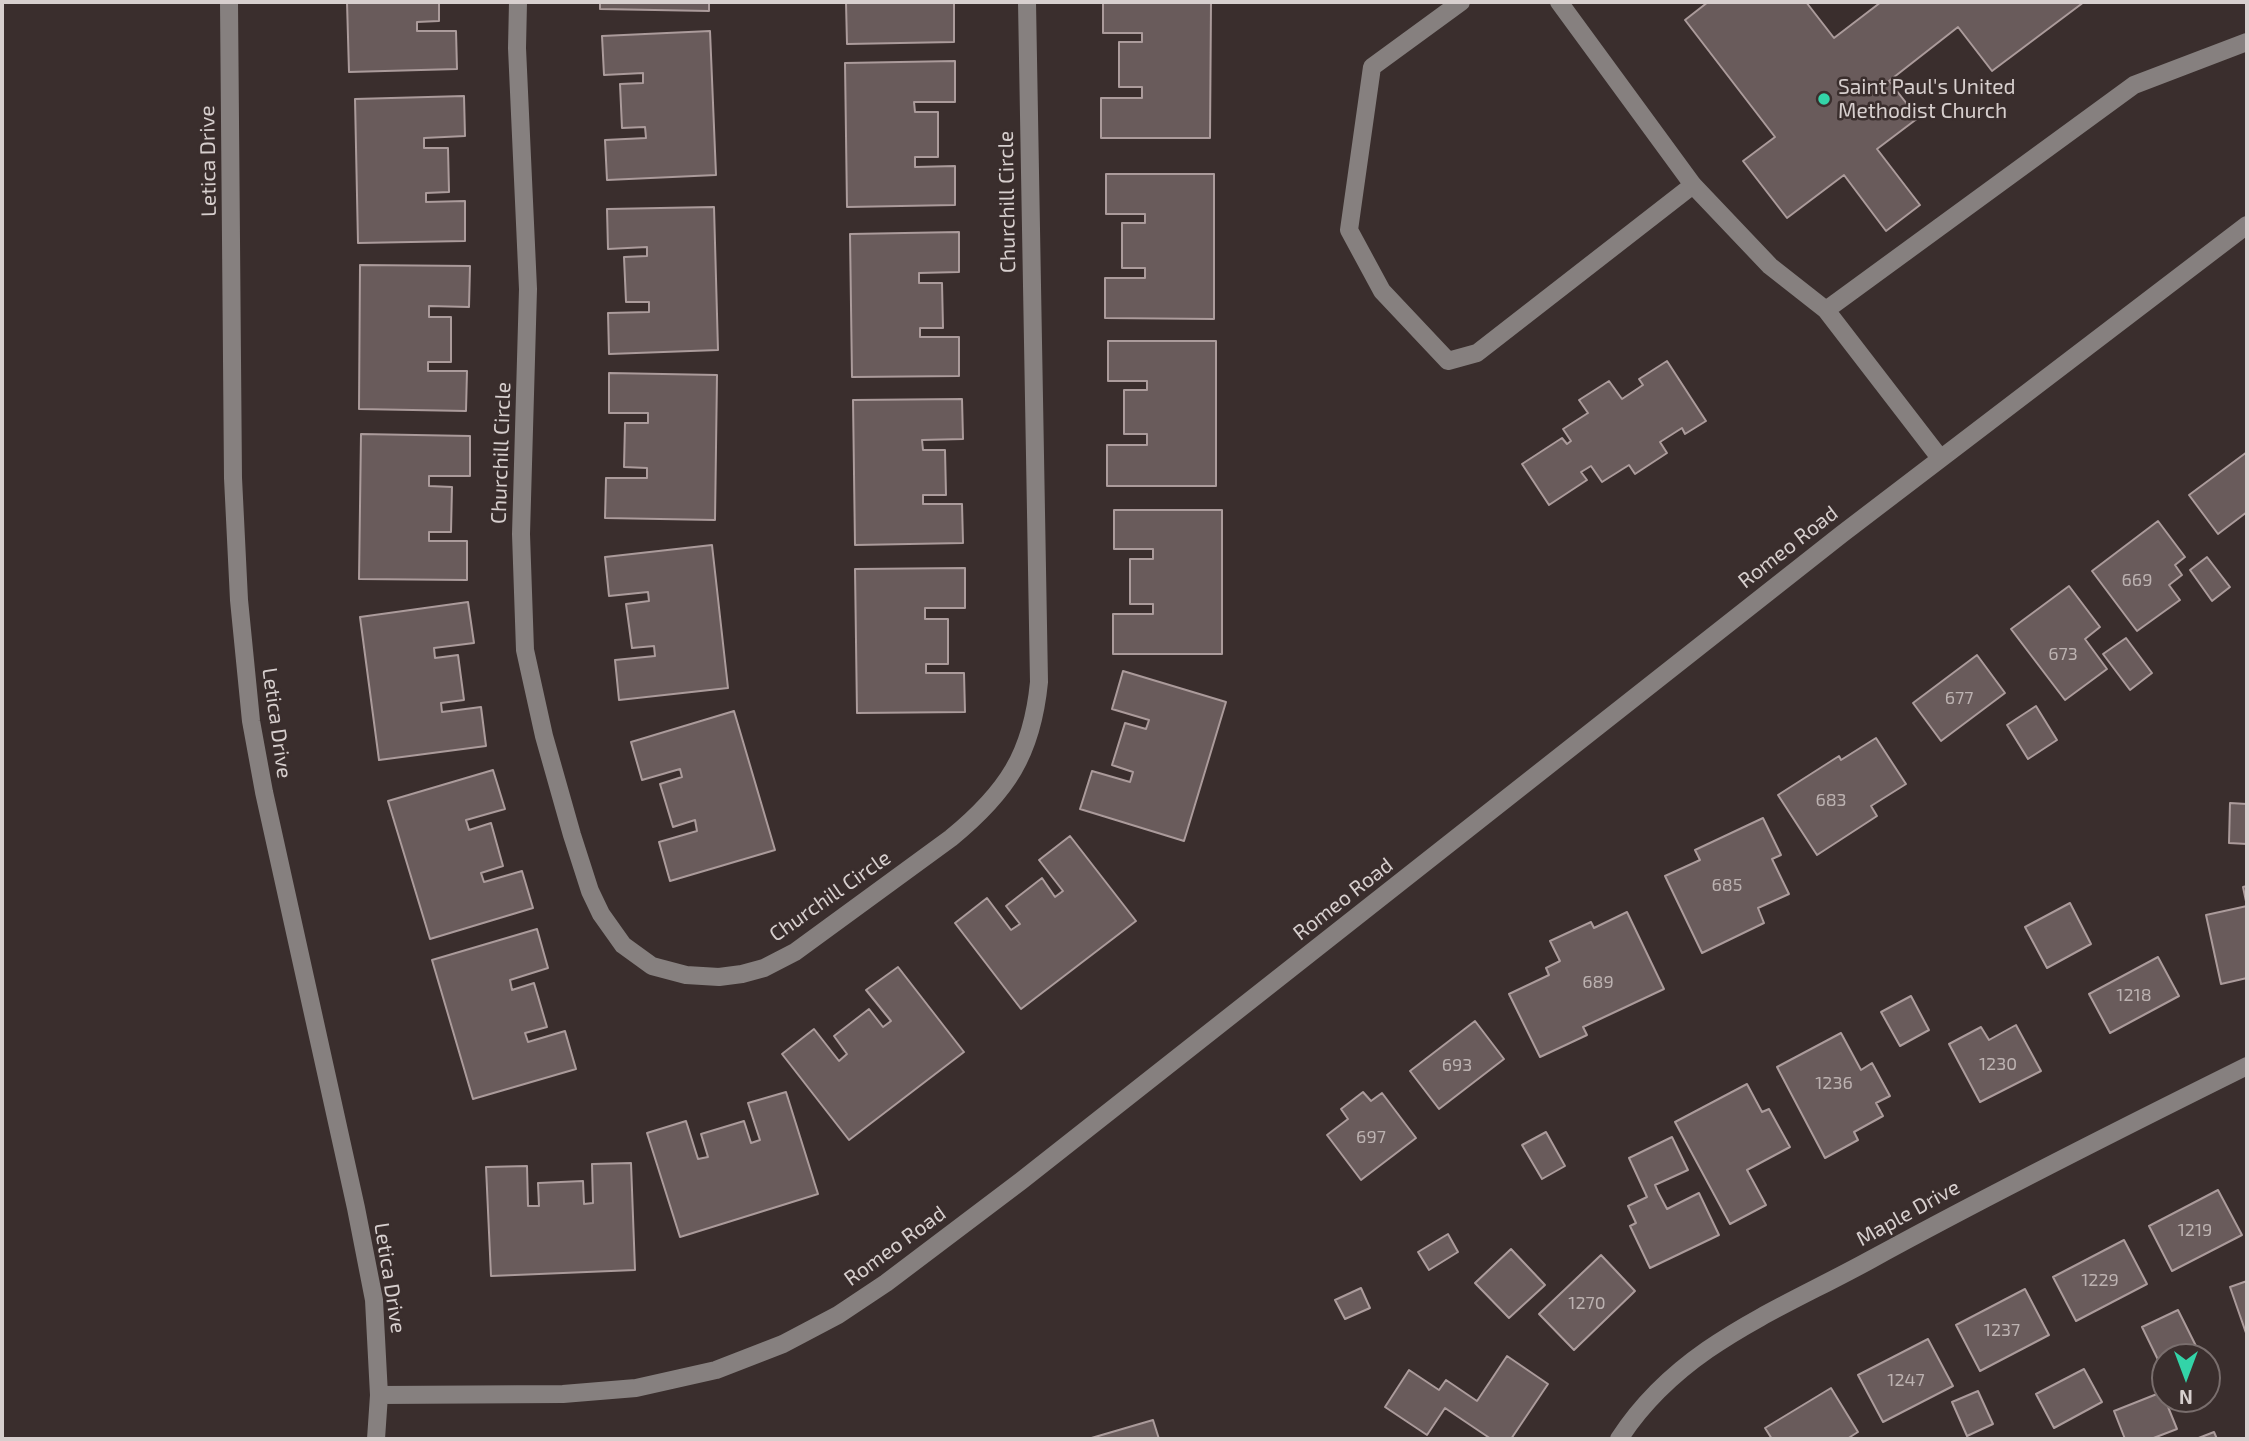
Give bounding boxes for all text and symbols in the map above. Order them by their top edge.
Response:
place label: Saint Paul's United Methodist Church [1838,74,2015,124]
marker: Saint Paul's United Methodist Church [1816,91,1832,107]
street label: Letica Drive [194,105,222,217]
street label: Churchill Circle [993,131,1021,273]
street label: Churchill Circle [486,381,516,525]
street label: Romeo Road [1733,500,1843,594]
house number: 669 [2122,569,2152,591]
house number: 673 [2048,643,2078,665]
street label: Letica Drive [257,666,297,780]
house number: 677 [1945,687,1973,709]
house number: 683 [1815,789,1847,811]
street label: Churchill Circle [765,845,895,947]
street label: Romeo Road [1288,852,1398,946]
house number: 685 [1712,874,1742,896]
house number: 689 [1582,971,1614,993]
house number: 1218 [2116,984,2152,1006]
house number: 1230 [1979,1053,2017,1075]
house number: 693 [1442,1054,1472,1076]
house number: 1236 [1815,1072,1853,1094]
house number: 697 [1356,1126,1386,1148]
street label: Maple Drive [1852,1174,1964,1252]
street label: Romeo Road [839,1201,951,1291]
house number: 1219 [2178,1219,2212,1241]
street label: Letica Drive [369,1221,411,1335]
house number: 1229 [2081,1269,2119,1291]
house number: 1270 [1568,1292,1606,1314]
house number: 1237 [1984,1319,2020,1341]
north arrow [2151,1343,2221,1413]
house number: 1247 [1887,1369,1925,1391]
text: N [2179,1386,2193,1409]

